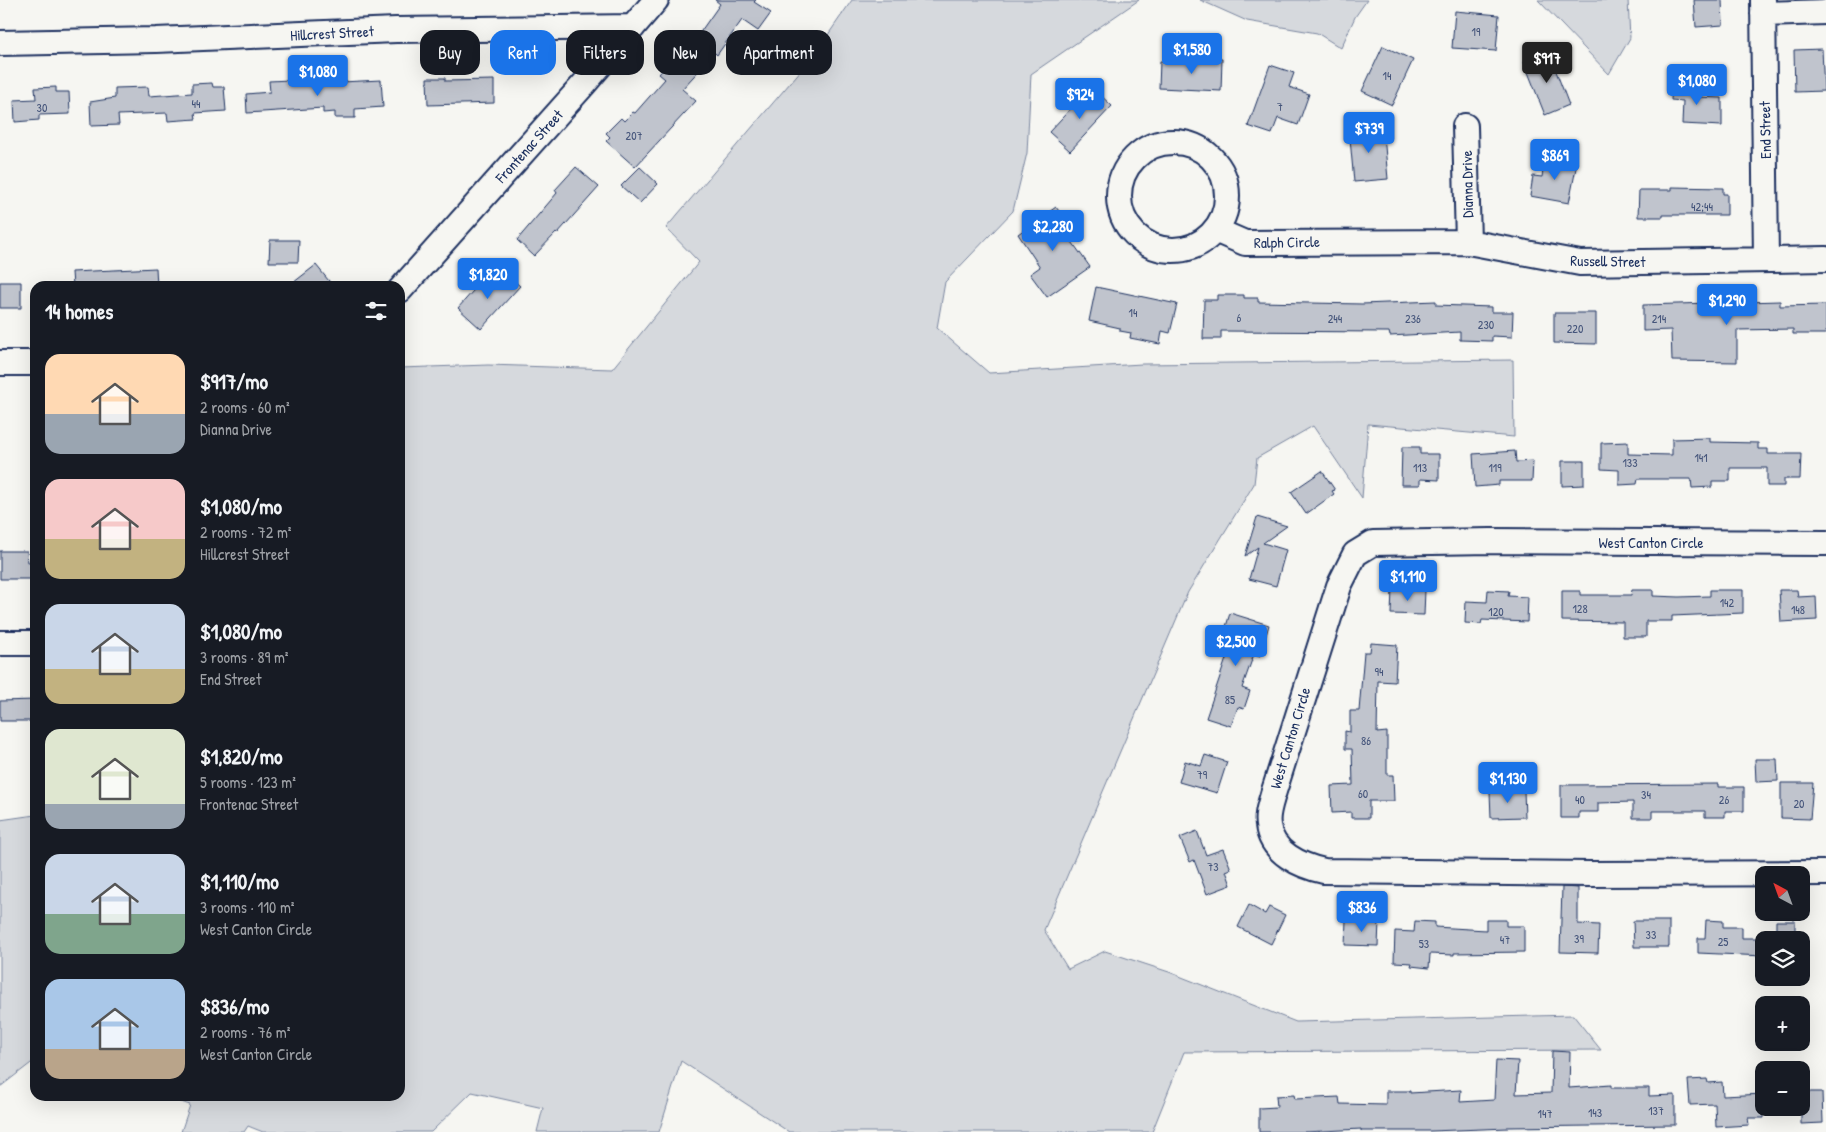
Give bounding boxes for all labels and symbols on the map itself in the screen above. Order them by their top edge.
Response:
street label: Hillcrest Street [290,20,375,46]
house number: 19 [1472,23,1481,40]
pin: $1,580 [1151,32,1233,75]
pin: $917 [1517,42,1577,84]
pin: $1,080 [277,54,359,97]
pin: $1,080 [1656,64,1738,106]
house number: 14 [1383,67,1392,84]
pin: $924 [1050,78,1110,120]
house number: 44 [191,95,201,112]
house number: 7 [1277,98,1283,115]
house number: 30 [37,99,47,116]
street label: End Street [1754,100,1776,159]
street label: Frontenac Street [490,104,568,188]
pin: $739 [1339,112,1399,154]
house number: 207 [626,127,643,144]
pin: $869 [1525,138,1585,181]
street label: Dianna Drive [1456,150,1478,218]
house number: 42;44 [1691,198,1713,215]
pin: $2,280 [1012,210,1094,252]
street label: Ralph Circle [1254,231,1320,253]
street label: Russell Street [1570,250,1647,272]
pin: $1,820 [447,258,529,300]
pin: $1,290 [1686,284,1768,326]
house number: 14 [1129,304,1138,321]
house number: 6 [1237,309,1242,326]
house number: 244 [1328,310,1343,327]
house number: 236 [1405,310,1421,327]
house number: 214 [1652,310,1667,327]
house number: 230 [1478,316,1494,333]
house number: 220 [1567,320,1583,337]
house number: 141 [1694,449,1708,466]
house number: 133 [1622,454,1638,471]
house number: 113 [1413,459,1427,476]
house number: 119 [1488,459,1502,476]
street label: West Canton Circle [1598,532,1704,553]
pin: $1,110 [1367,560,1449,602]
house number: 142 [1720,594,1735,611]
house number: 128 [1572,600,1588,617]
house number: 148 [1791,601,1805,618]
house number: 120 [1488,603,1504,620]
pin: $2,500 [1195,624,1277,667]
house number: 94 [1375,663,1384,680]
street label: West Canton Circle [1265,685,1315,791]
house number: 85 [1225,691,1235,708]
house number: 86 [1361,732,1371,749]
pin: $1,130 [1467,762,1549,804]
house number: 79 [1197,766,1208,783]
house number: 60 [1358,785,1368,802]
house number: 34 [1641,786,1651,803]
house number: 40 [1575,791,1585,808]
house number: 26 [1719,791,1729,808]
house number: 20 [1794,795,1805,812]
house number: 73 [1207,858,1219,875]
north arrow [1755,866,1810,921]
pin: $836 [1332,890,1392,933]
house number: 33 [1646,926,1656,943]
house number: 39 [1574,930,1584,947]
house number: 47 [1500,931,1510,948]
house number: 25 [1718,933,1728,950]
house number: 53 [1419,935,1429,952]
house number: 137 [1648,1102,1664,1119]
house number: 143 [1588,1104,1602,1121]
house number: 147 [1538,1105,1552,1122]

